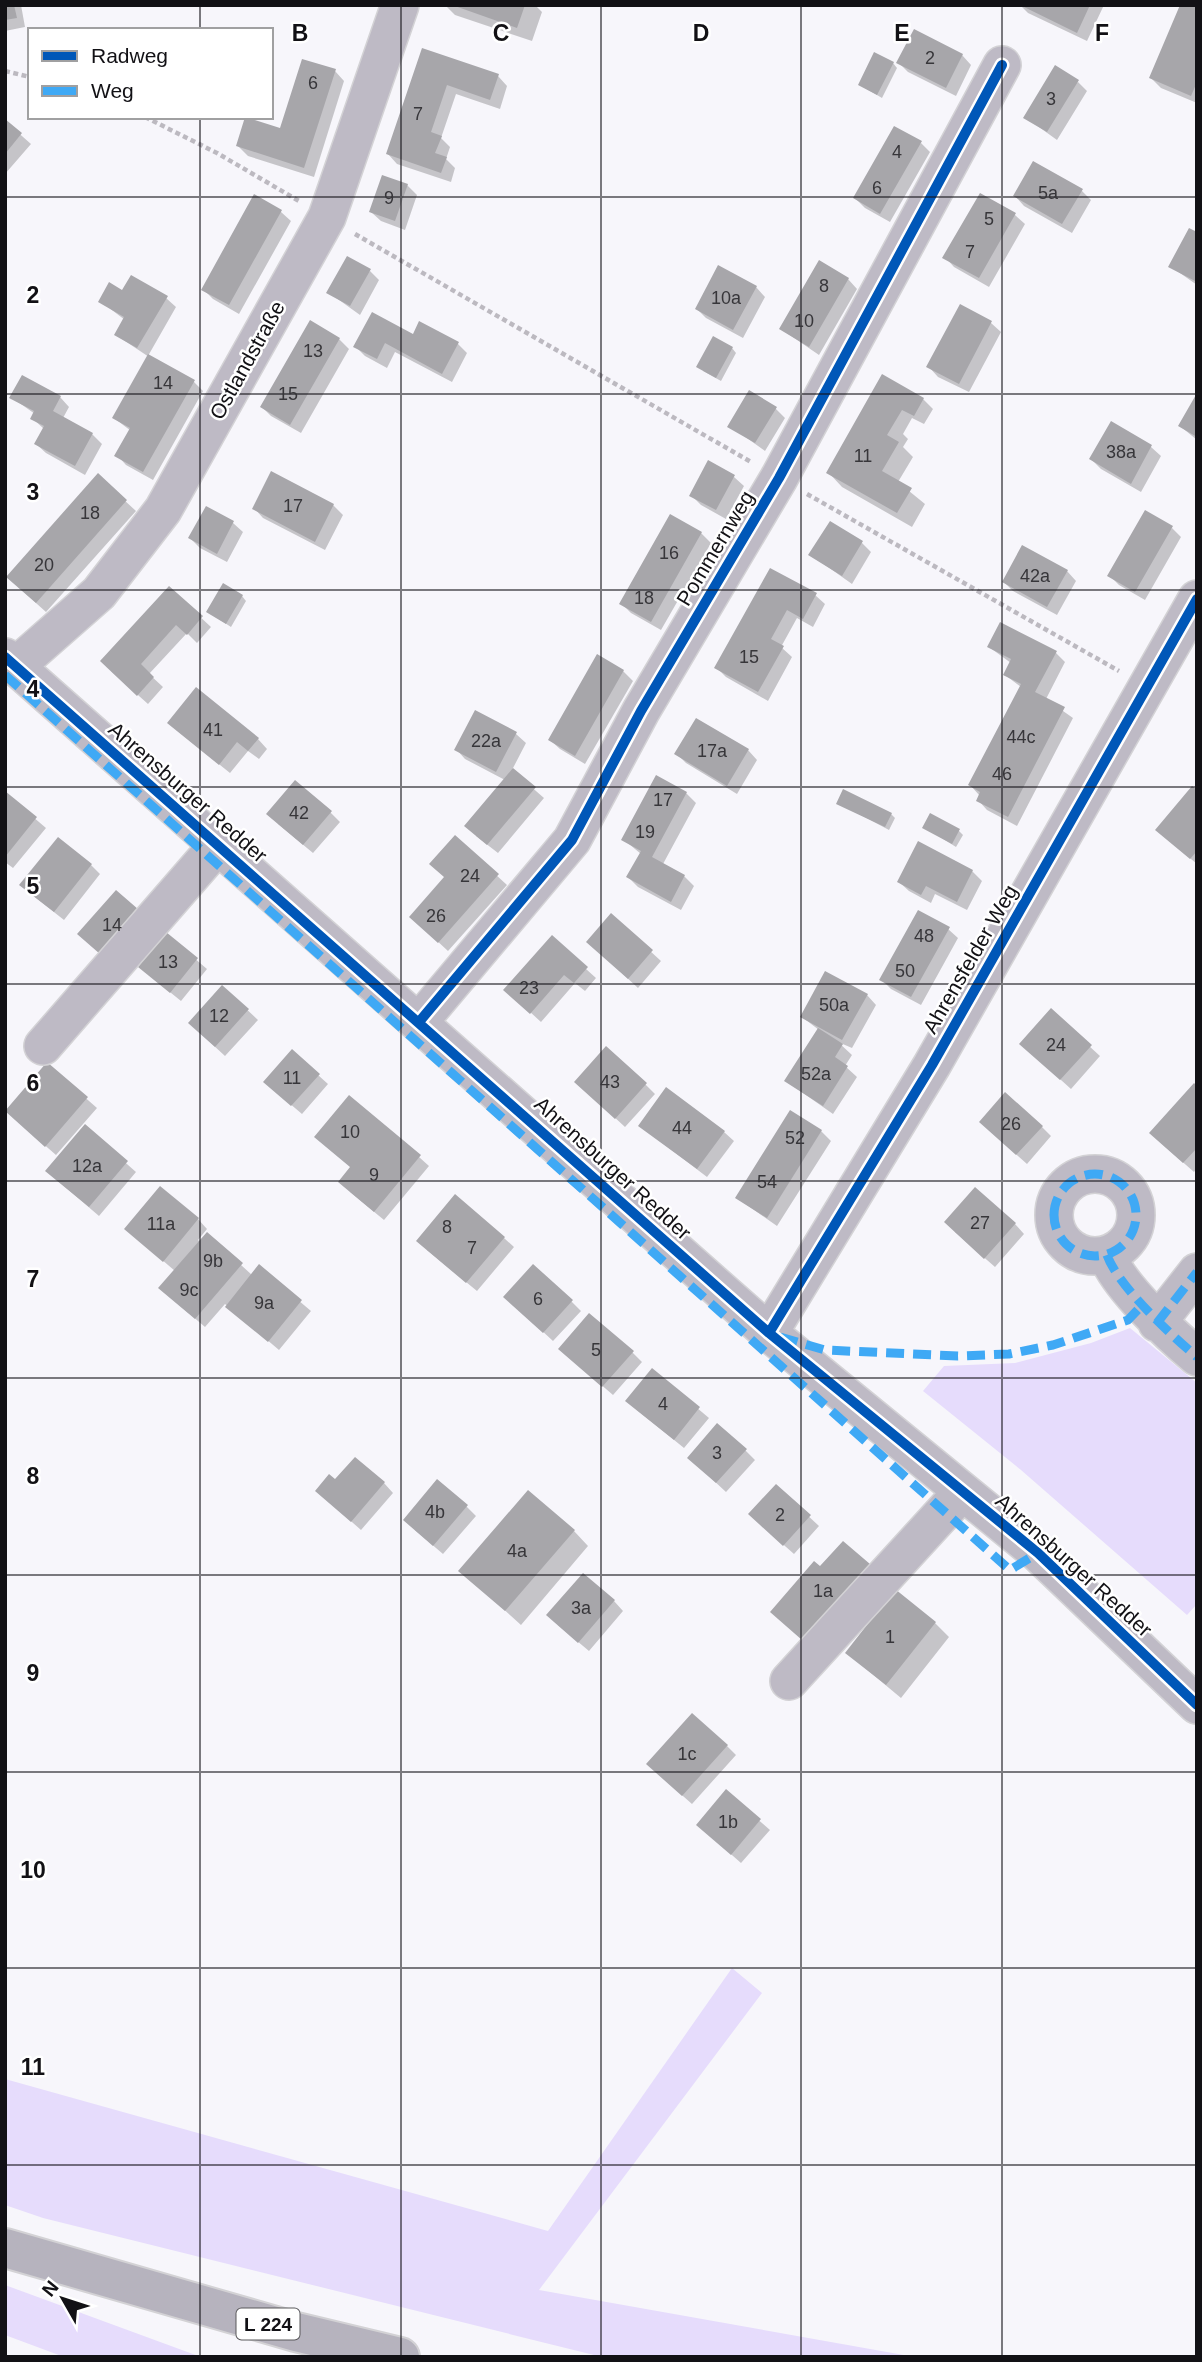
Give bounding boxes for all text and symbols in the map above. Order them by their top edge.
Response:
text: B [292,20,308,46]
text: C [493,20,509,46]
text: D [693,20,709,46]
text: E [894,20,910,46]
text: F [1095,20,1109,46]
legend [28,28,273,119]
text: Radweg [91,44,168,67]
house number: 2 [925,48,935,68]
house number: 6 [308,73,318,93]
text: Weg [91,79,134,102]
house number: 3 [1046,89,1056,109]
house number: 7 [413,104,423,124]
house number: 4 [892,142,902,162]
house number: 6 [872,178,882,198]
house number: 5a [1038,183,1059,203]
house number: 9 [384,188,394,208]
house number: 5 [984,209,994,229]
house number: 7 [965,242,975,262]
house number: 8 [819,276,829,296]
text: 2 [27,282,39,308]
house number: 10a [711,288,742,308]
street label: Ostlandstraße [205,297,289,423]
house number: 10 [794,311,814,331]
house number: 13 [303,341,323,361]
house number: 14 [153,373,173,393]
house number: 15 [278,384,298,404]
house number: 38a [1106,442,1137,462]
house number: 11 [854,446,872,466]
text: 3 [27,479,39,505]
street label: Pommernweg [672,487,758,609]
house number: 17 [283,496,303,516]
house number: 18 [80,503,100,523]
house number: 16 [659,543,679,563]
house number: 20 [34,555,54,575]
house number: 42a [1020,566,1051,586]
house number: 18 [634,588,654,608]
house number: 15 [739,647,759,667]
text: 4 [27,676,40,702]
street label: Ahrensburger Redder [104,717,272,867]
house number: 41 [203,720,223,740]
house number: 44c [1006,727,1036,747]
house number: 22a [471,731,502,751]
house number: 17a [697,741,728,761]
house number: 46 [992,764,1012,784]
house number: 17 [653,790,673,810]
house number: 42 [289,803,309,823]
house number: 19 [635,822,655,842]
house number: 24 [460,866,480,886]
text: 5 [27,873,40,899]
street label: Ahrensfelder Weg [918,881,1022,1037]
house number: 26 [426,906,446,926]
house number: 14 [102,915,122,935]
house number: 48 [914,926,934,946]
house number: 13 [158,952,178,972]
house number: 50 [895,961,915,981]
house number: 23 [519,978,539,998]
house number: 50a [819,995,850,1015]
house number: 12 [209,1006,229,1026]
house number: 24 [1046,1035,1066,1055]
house number: 52a [801,1064,832,1084]
house number: 11 [283,1068,301,1088]
text: 6 [27,1070,39,1096]
house number: 43 [600,1072,620,1092]
street label: Ahrensburger Redder [530,1092,696,1244]
house number: 26 [1001,1114,1021,1134]
house number: 44 [672,1118,692,1138]
house number: 10 [340,1122,360,1142]
house number: 52 [785,1128,805,1148]
house number: 12a [72,1156,103,1176]
house number: 9 [369,1165,379,1185]
house number: 54 [757,1172,777,1192]
house number: 27 [970,1213,990,1233]
house number: 11a [147,1214,176,1234]
house number: 8 [442,1217,452,1237]
house number: 7 [467,1238,477,1258]
house number: 9b [203,1251,223,1271]
text: 7 [27,1266,39,1292]
house number: 9c [179,1280,199,1300]
house number: 6 [533,1289,543,1309]
house number: 9a [254,1293,275,1313]
house number: 5 [591,1340,601,1360]
house number: 4 [658,1394,668,1414]
house number: 3 [712,1443,722,1463]
text: 8 [27,1463,40,1489]
street label: Ahrensburger Redder [991,1489,1157,1641]
house number: 4b [425,1502,445,1522]
house number: 2 [775,1505,785,1525]
house number: 4a [507,1541,528,1561]
house number: 1a [813,1581,834,1601]
house number: 3a [571,1598,592,1618]
house number: 1 [885,1627,895,1647]
text: 9 [27,1660,39,1686]
house number: 1c [677,1744,697,1764]
house number: 1b [718,1812,738,1832]
text: 10 [20,1857,46,1883]
text: 11 [21,2054,45,2080]
north arrow [28,2264,98,2334]
text: N [38,2277,63,2301]
road number: L 224 [236,2308,300,2340]

